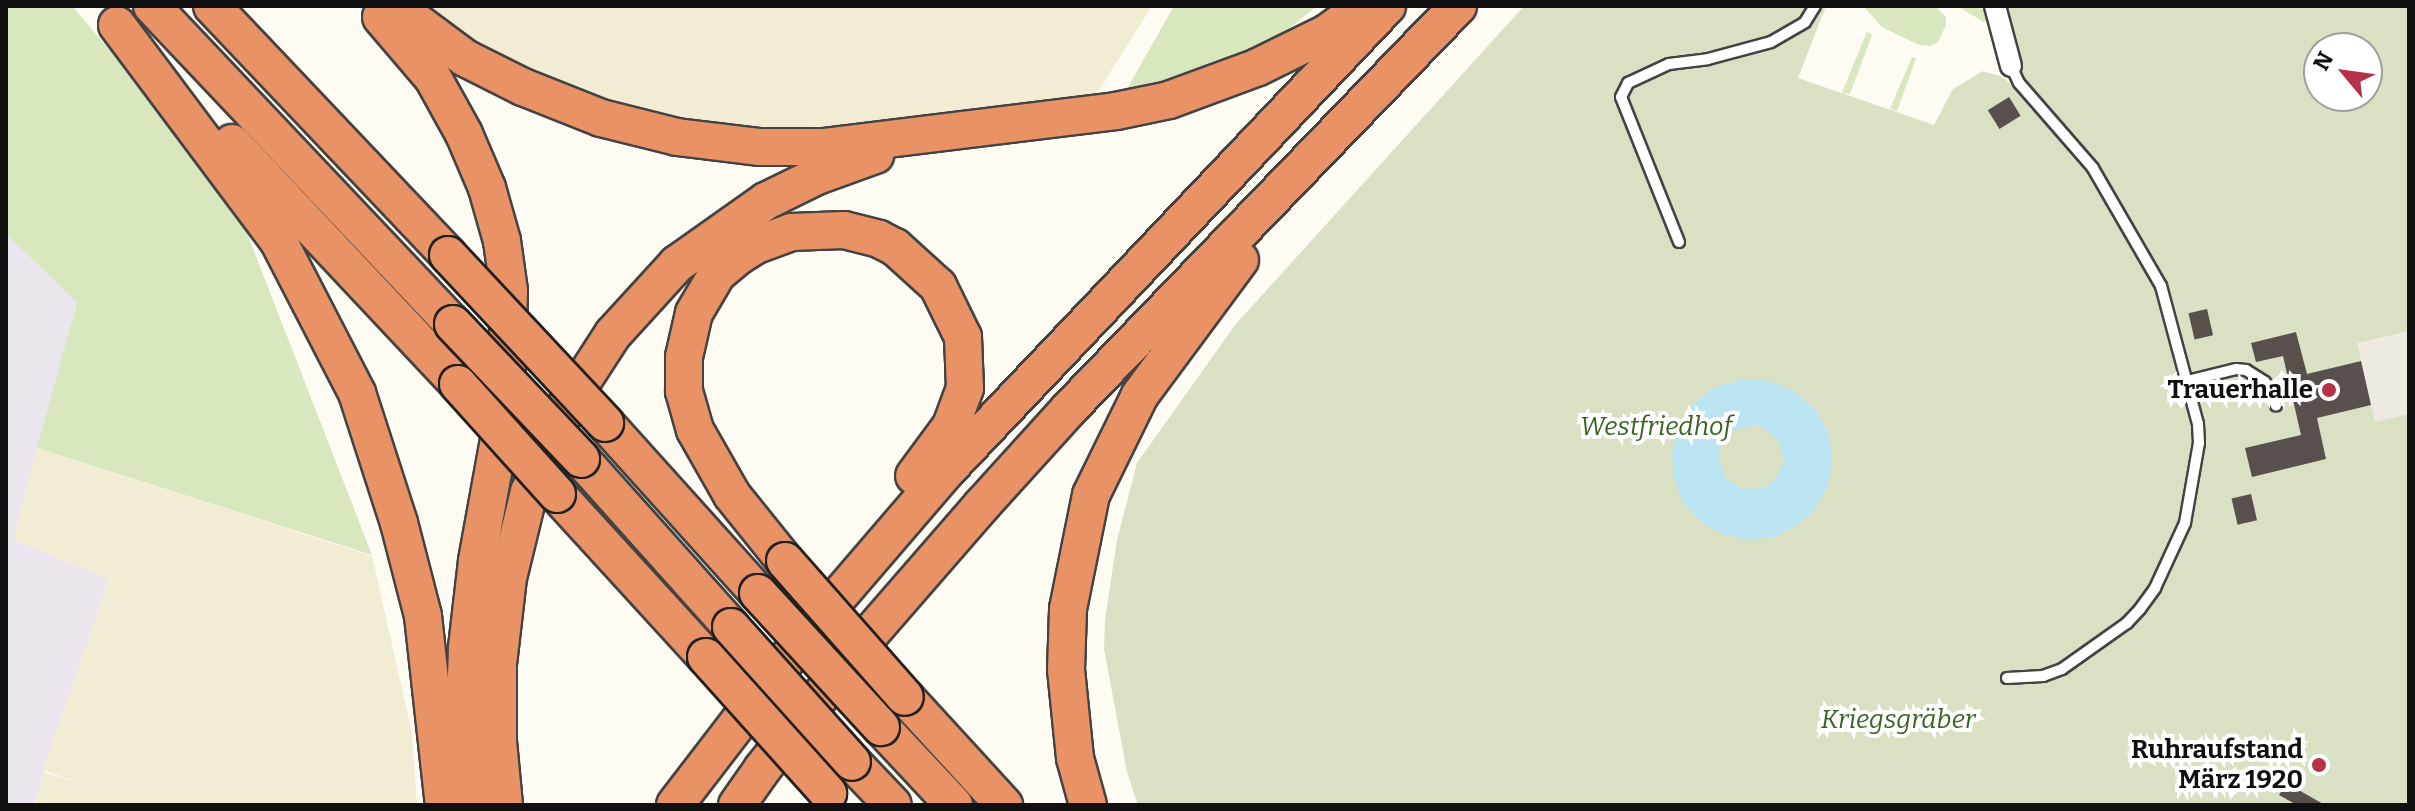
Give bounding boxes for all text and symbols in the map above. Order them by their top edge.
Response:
north arrow [2303,32,2383,112]
text: N [2307,47,2339,75]
place label: Trauerhalle [2167,374,2313,406]
marker: Trauerhalle [2320,381,2338,399]
park label: Westfriedhof [1580,411,1732,443]
park label: Kriegsgräber [1821,704,1975,736]
place label: Ruhraufstand März 1920 [2131,734,2303,796]
marker: Ruhraufstand März 1920 [2310,756,2328,774]

